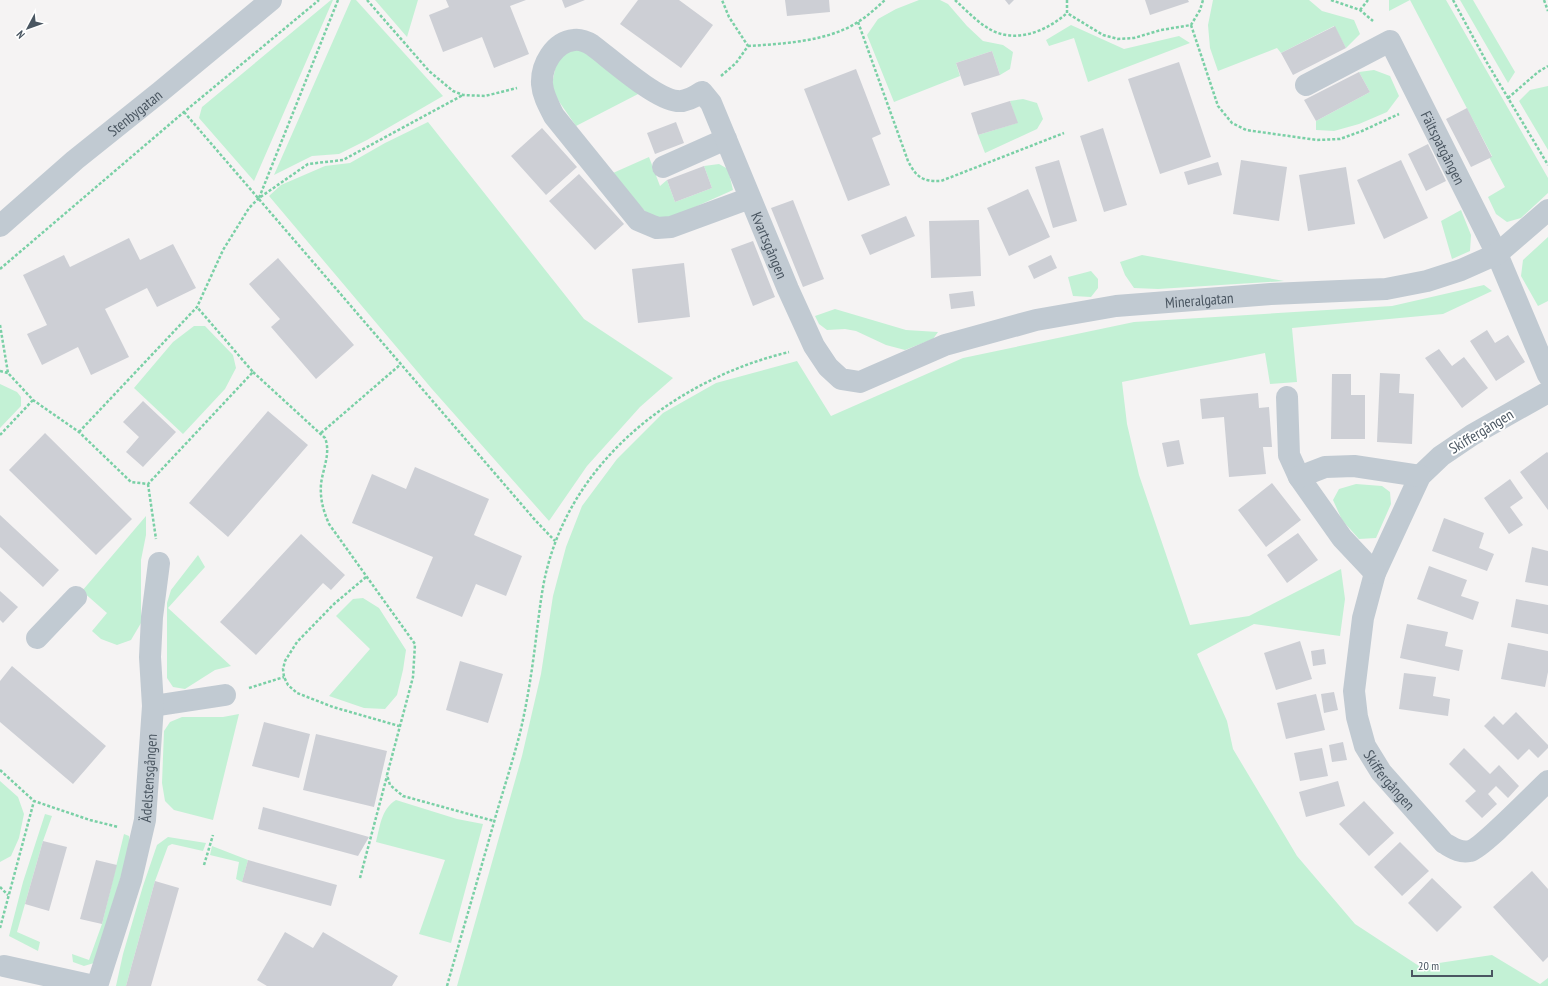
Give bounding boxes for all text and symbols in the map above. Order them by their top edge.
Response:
north arrow [8,8,48,48]
text: N [13,28,28,41]
street label: Stenbygatan [103,85,166,140]
street label: Fältspatgången [1417,108,1470,187]
street label: Kvartsgången [748,209,792,281]
street label: Mineralgatan [1164,287,1234,312]
street label: Skiffergången [1445,404,1517,458]
street label: Ädelstensgången [135,733,161,823]
street label: Skiffergången [1360,746,1420,814]
scale bar [1412,952,1492,978]
text: 20 m [1418,958,1439,973]

